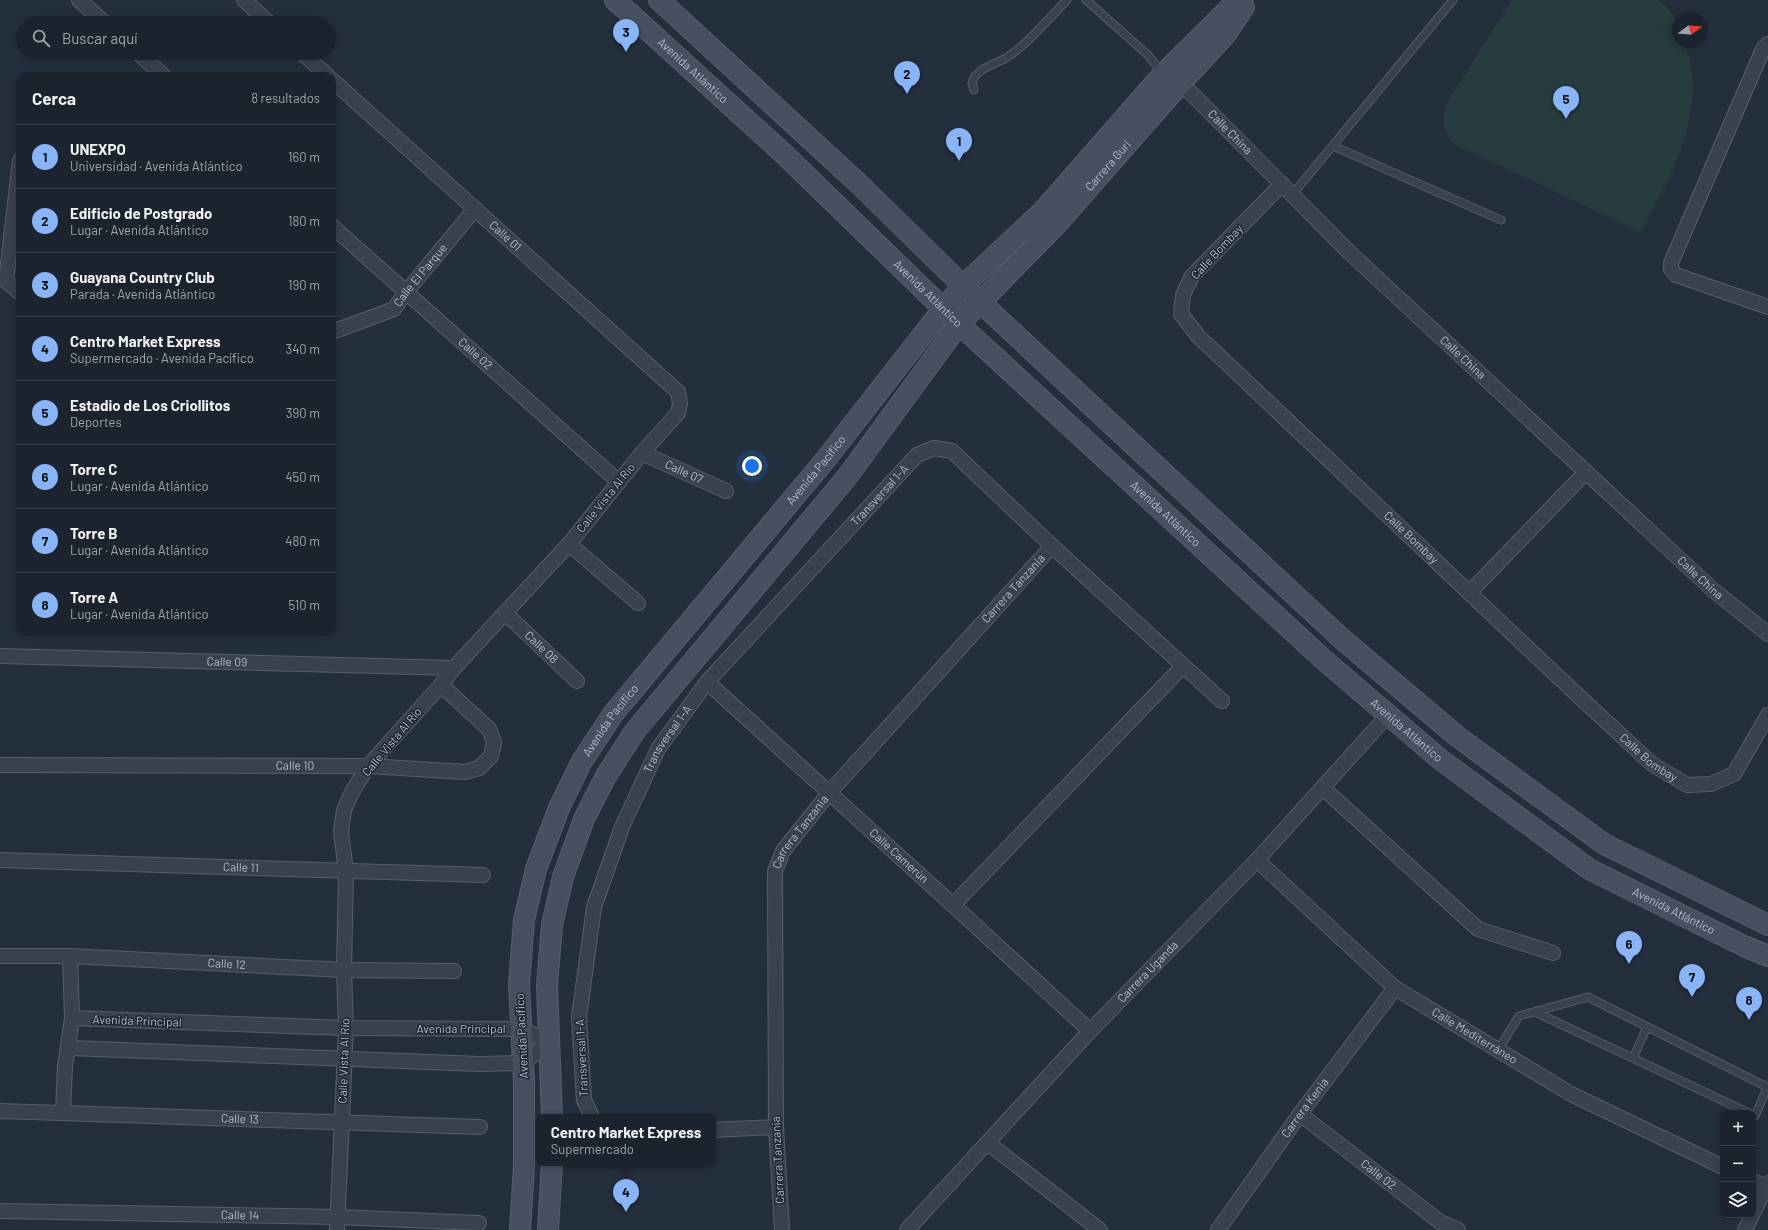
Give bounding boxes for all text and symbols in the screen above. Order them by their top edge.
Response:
north arrow [1672,12,1708,48]
search box [16,16,336,60]
pin: 3 [613,19,639,52]
icon: search [30,27,52,49]
text: Buscar aquí [62,29,138,47]
street label: Avenida Atlántico [655,34,731,106]
pin: 2 [894,61,920,94]
pin: 5 [1553,86,1579,119]
text: Cerca [32,88,76,108]
text: 8 resultados [251,90,320,106]
street label: Calle China [1206,106,1256,157]
pin: 1 [946,128,972,161]
street label: Carrera Guri [1081,137,1133,193]
text: UNEXPO [70,140,126,158]
text: 1 [43,149,47,165]
text: 160 m [288,149,320,165]
text: Universidad · Avenida Atlántico [70,158,243,174]
text: Edificio de Postgrado [70,204,212,222]
text: 2 [41,213,49,229]
text: 180 m [288,213,320,229]
street label: Calle 01 [487,217,525,253]
street label: Calle Bombay [1187,221,1245,282]
text: Lugar · Avenida Atlántico [70,222,209,238]
street label: Calle El Parque [390,240,449,309]
street label: Avenida Atlántico [891,256,966,329]
text: Guayana Country Club [70,268,215,286]
text: 3 [41,277,49,293]
text: 190 m [288,277,320,293]
text: Parada · Avenida Atlántico [70,286,215,302]
text: Centro Market Express [70,332,220,350]
street label: Calle China [1438,332,1489,381]
street label: Calle 02 [456,334,496,372]
text: 4 [41,341,49,357]
text: 340 m [285,341,320,357]
text: Supermercado · Avenida Pacífico [70,350,254,366]
text: Estadio de Los Criollitos [70,396,230,414]
text: 5 [41,405,49,421]
text: 390 m [286,405,320,421]
text: Deportes [70,414,122,430]
street label: Avenida Pacífico [783,432,848,507]
street label: Calle 07 [663,456,706,486]
your location [742,456,762,476]
text: Torre C [70,460,117,478]
street label: Calle Vista Al Río [573,460,638,535]
street label: Transversal 1-A [847,461,911,528]
text: 6 [42,469,48,485]
text: 450 m [285,469,320,485]
street label: Avenida Atlántico [1128,477,1204,549]
text: Lugar · Avenida Atlántico [70,478,209,494]
street label: Calle Bombay [1382,508,1442,566]
text: Torre B [70,524,118,542]
text: 7 [42,533,48,549]
text: 480 m [285,533,320,549]
text: Lugar · Avenida Atlántico [70,542,209,558]
street label: Carrera Tanzania [978,551,1047,625]
street label: Calle China [1675,553,1727,602]
text: Torre A [70,588,118,606]
text: 8 [41,597,49,613]
text: 510 m [288,597,320,613]
text: Lugar · Avenida Atlántico [70,606,209,622]
street label: Calle 08 [522,628,562,666]
street label: Calle 09 [206,653,247,669]
street label: Avenida Pacífico [579,681,641,759]
street label: Avenida Atlántico [1368,695,1446,764]
street label: Transversal 1-A [640,702,694,775]
street label: Calle Vista Al Río [358,704,424,779]
street label: Calle Bombay [1617,730,1681,784]
street label: Calle 10 [276,758,314,772]
street label: Carrera Tanzania [769,792,831,870]
street label: Calle Camerún [867,825,932,885]
street label: Calle 11 [223,859,259,874]
street label: Avenida Atlántico [1630,884,1718,937]
pin: 6 [1616,931,1642,964]
street label: Carrera Uganda [1114,937,1180,1005]
street label: Calle 12 [207,955,246,971]
pin: 7 [1679,964,1705,997]
pin: 8 [1736,987,1762,1020]
street label: Avenida Pacífico [512,993,530,1079]
street label: Calle Mediterráneo [1430,1004,1520,1066]
street label: Avenida Principal [92,1011,182,1029]
street label: Calle Vista Al Río [335,1018,351,1104]
street label: Transversal 1-A [572,1019,590,1097]
street label: Avenida Principal [416,1021,506,1035]
street label: Carrera Kenia [1278,1075,1331,1140]
street label: Calle 13 [221,1110,259,1126]
map controls [1720,1110,1756,1218]
button: + [1720,1110,1756,1146]
popup [536,1114,716,1166]
street label: Carrera Tanzania [768,1116,786,1204]
text: Centro Market Express [551,1123,701,1141]
text: Supermercado [551,1141,634,1157]
button: − [1720,1146,1756,1182]
street label: Calle 02 [1359,1156,1399,1192]
pin: 4 [613,1179,639,1212]
button: layers [1720,1182,1756,1218]
street label: Calle 14 [221,1207,259,1222]

